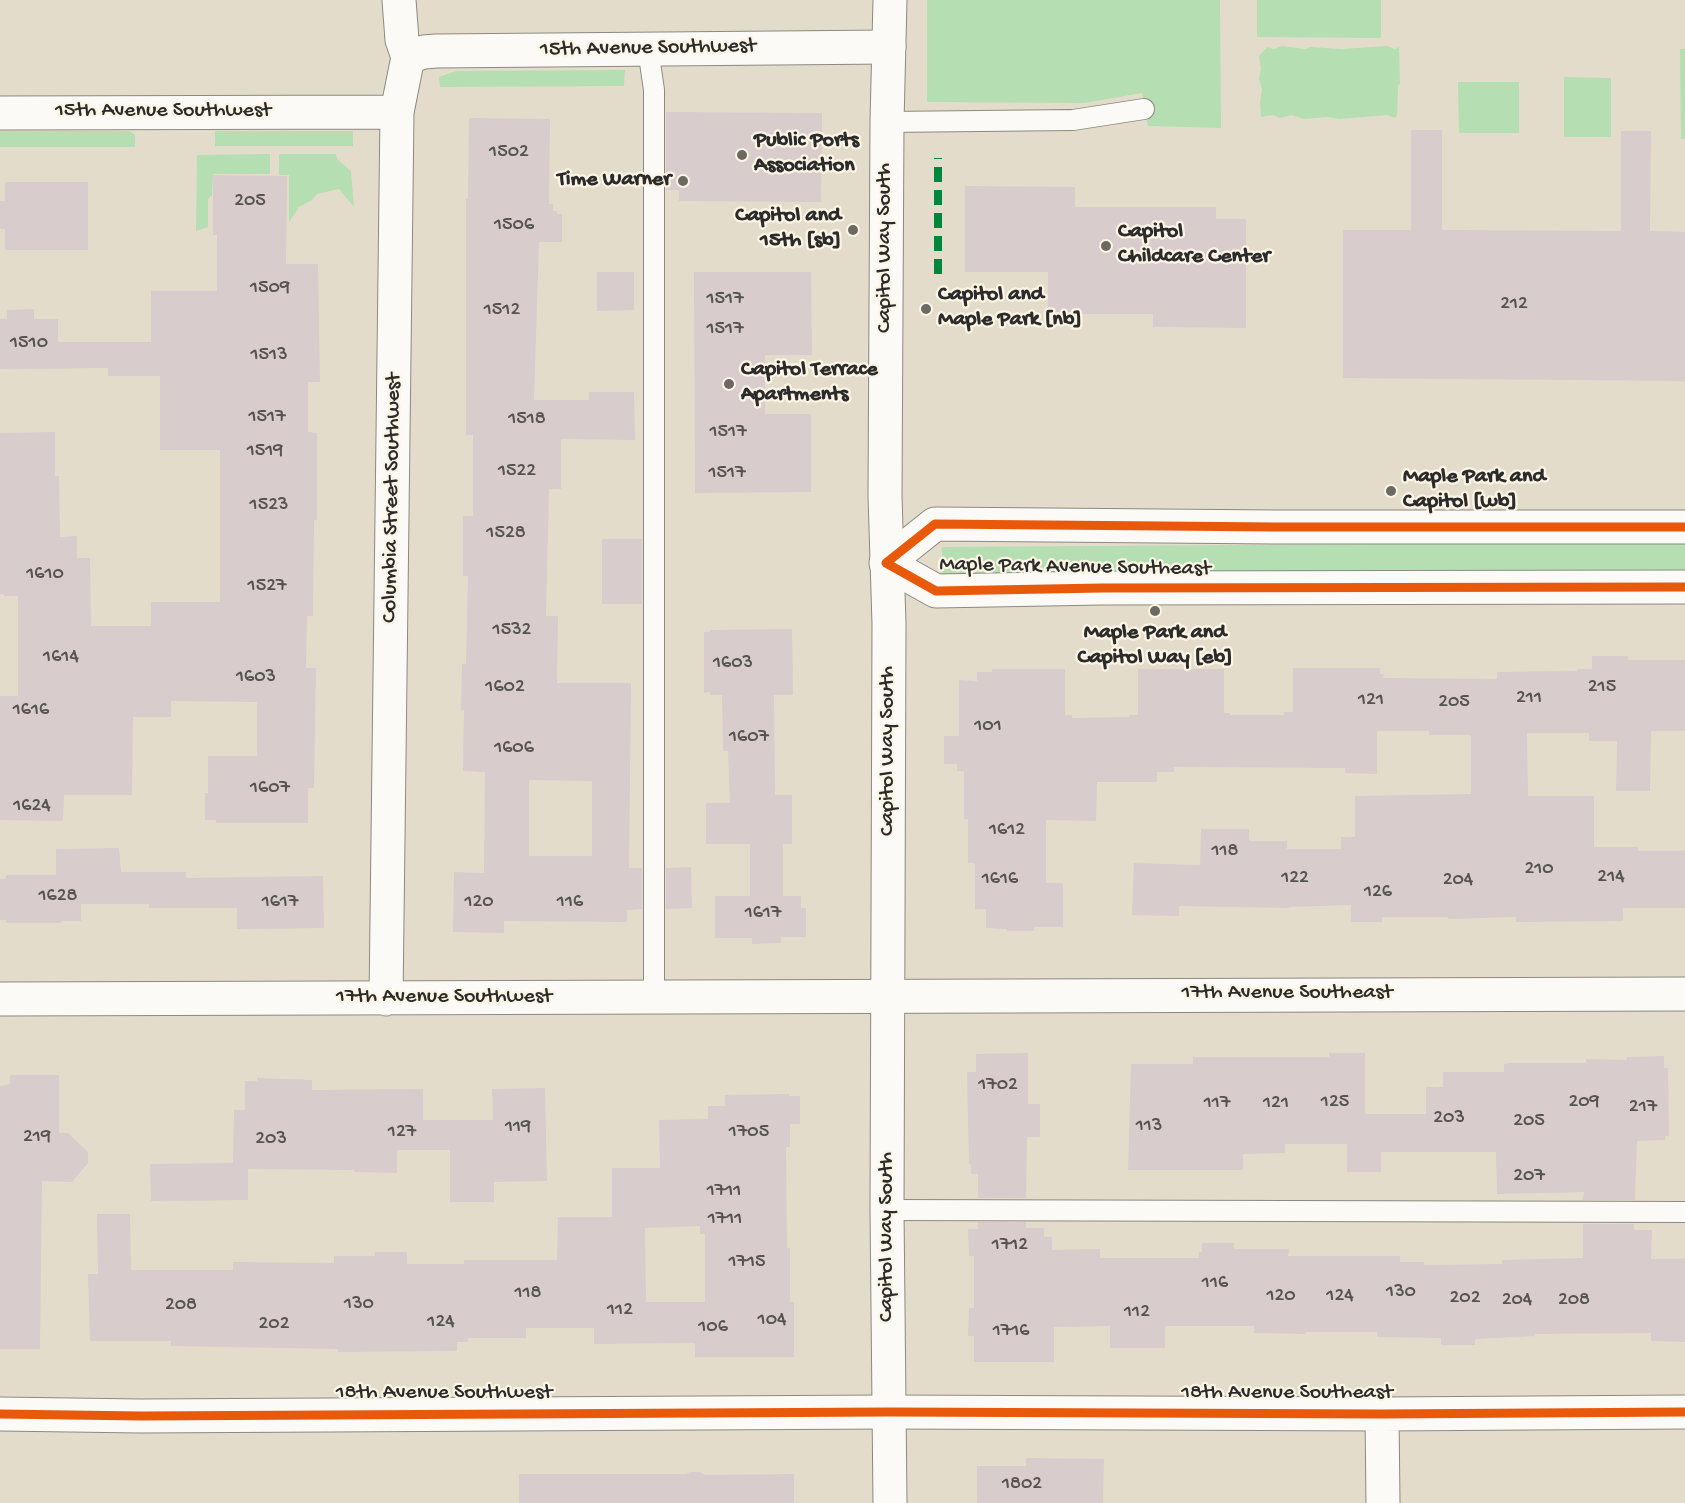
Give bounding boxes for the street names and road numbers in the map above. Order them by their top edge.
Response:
street label: 15th Avenue Southwest [540,34,756,64]
street label: 15th Avenue Southwest [55,99,271,125]
street label: Capitol Way South [873,163,899,333]
street label: Columbia Street Southwest [378,373,408,623]
street label: Maple Park Avenue Southeast [939,552,1211,584]
street label: Capitol Way South [876,666,902,836]
street label: 17th Avenue Southeast [1181,981,1393,1007]
street label: 17th Avenue Southwest [336,985,552,1011]
street label: Capitol Way South [875,1152,901,1322]
street label: 18th Avenue Southwest [336,1381,552,1407]
street label: 18th Avenue Southeast [1181,1381,1393,1407]

